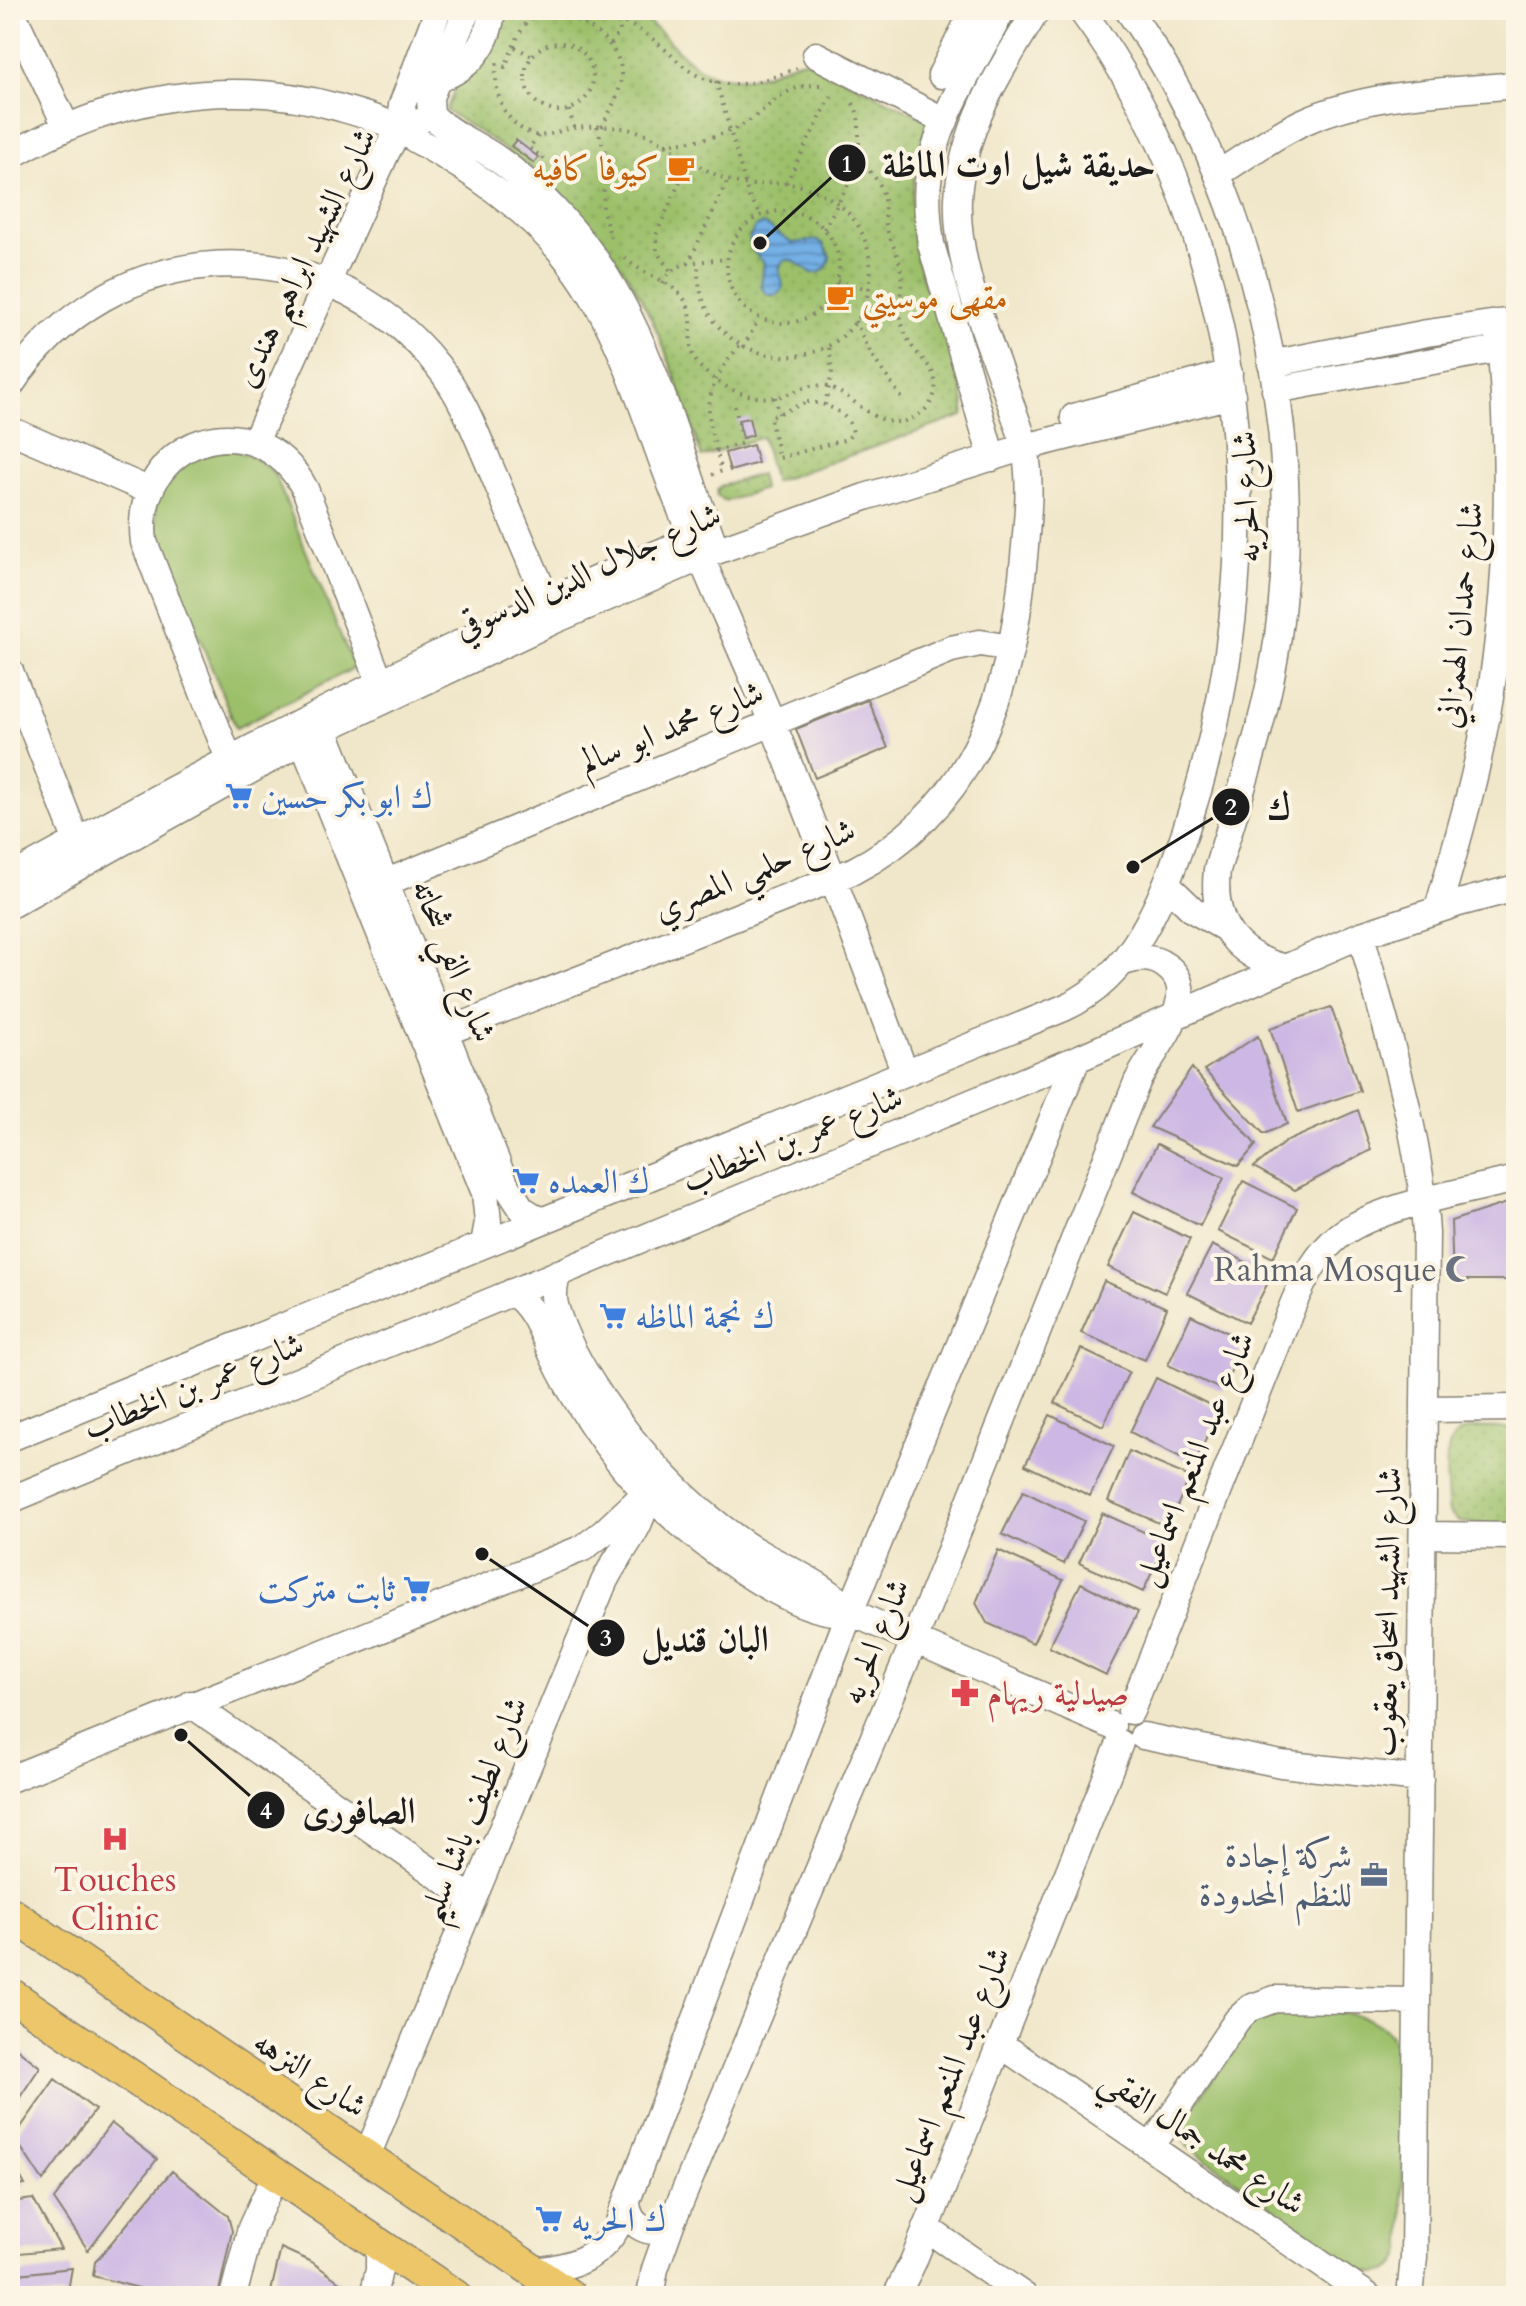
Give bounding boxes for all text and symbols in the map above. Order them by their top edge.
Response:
street label: شارع الشهيد ابراهيم هندى [222,120,397,399]
callout: حديقة شيل اوت الماظة [827,133,1171,193]
text: حديقة شيل اوت الماظة [883,140,1155,190]
place label: كيوفا كافيه [532,146,659,192]
text: 1 [841,148,853,181]
cafe icon: كيوفا كافيه [666,153,696,183]
place label: مقهى موسيتي [862,275,1008,329]
cafe icon: مقهى موسيتي [825,282,855,312]
street label: شارع الحريه [1221,430,1276,564]
street label: شارع جلال الدين الدسوقي [447,491,730,655]
street label: شارع حمدان الهمزاني [1425,499,1500,731]
street label: شارع محمد ابو سالم [572,669,773,790]
place label: ك ابو بكر حسين [261,774,433,820]
callout: ك [1211,777,1306,837]
supermarket icon: ك ابو بكر حسين [224,781,254,811]
text: ك [1267,783,1291,832]
text: 2 [1225,791,1237,824]
street label: شارع حلمي المصري [646,807,866,941]
street label: شارع الفي شحاته [391,872,508,1053]
street label: شارع عمر بن الخطاب [675,1074,911,1209]
place label: ك العمده [548,1159,650,1205]
supermarket icon: ك العمده [511,1166,541,1196]
place label: Rahma Mosque [1213,1247,1437,1293]
mosque icon: Rahma Mosque [1444,1254,1474,1284]
place label: ك نجمة الماظه [635,1294,774,1340]
supermarket icon: ك نجمة الماظه [598,1301,628,1331]
street label: شارع عمر بن الخطاب [76,1321,312,1456]
street label: شارع عبد المنعم اسماعيل [1122,1325,1273,1595]
street label: شارع الشهيد اسحاق يعقوب [1361,1467,1418,1757]
place label: ثابت متركت [258,1567,396,1613]
street label: شارع الحريه [829,1571,926,1713]
supermarket icon: ثابت متركت [402,1574,432,1604]
callout: البان قنديل [586,1608,785,1668]
text: البان قنديل [641,1615,769,1665]
text: 3 [600,1622,612,1655]
place label: صيدلية ريهام [987,1671,1129,1723]
pharmacy icon: صيدلية ريهام [950,1678,980,1708]
street label: شارع لطيف باشا سليم [407,1690,548,1933]
callout: الصافورى [246,1780,431,1840]
text: الصافورى [302,1787,416,1836]
text: 4 [260,1795,272,1828]
hospital icon: Touches Clinic [100,1824,130,1854]
place label: شركة إجادة للنظم المحدودة [1199,1833,1352,1926]
place label: Touches Clinic [54,1857,176,1942]
office icon: شركة إجادة للنظم المحدودة [1359,1860,1389,1890]
street label: شارع عبد المنعم اسماعيل [878,1940,1029,2210]
street label: شارع النزهه [242,2019,377,2133]
street label: شارع محمد جمال الفقي [1087,2055,1315,2235]
place label: ك الحريه [571,2197,666,2243]
supermarket icon: ك الحريه [534,2204,564,2234]

